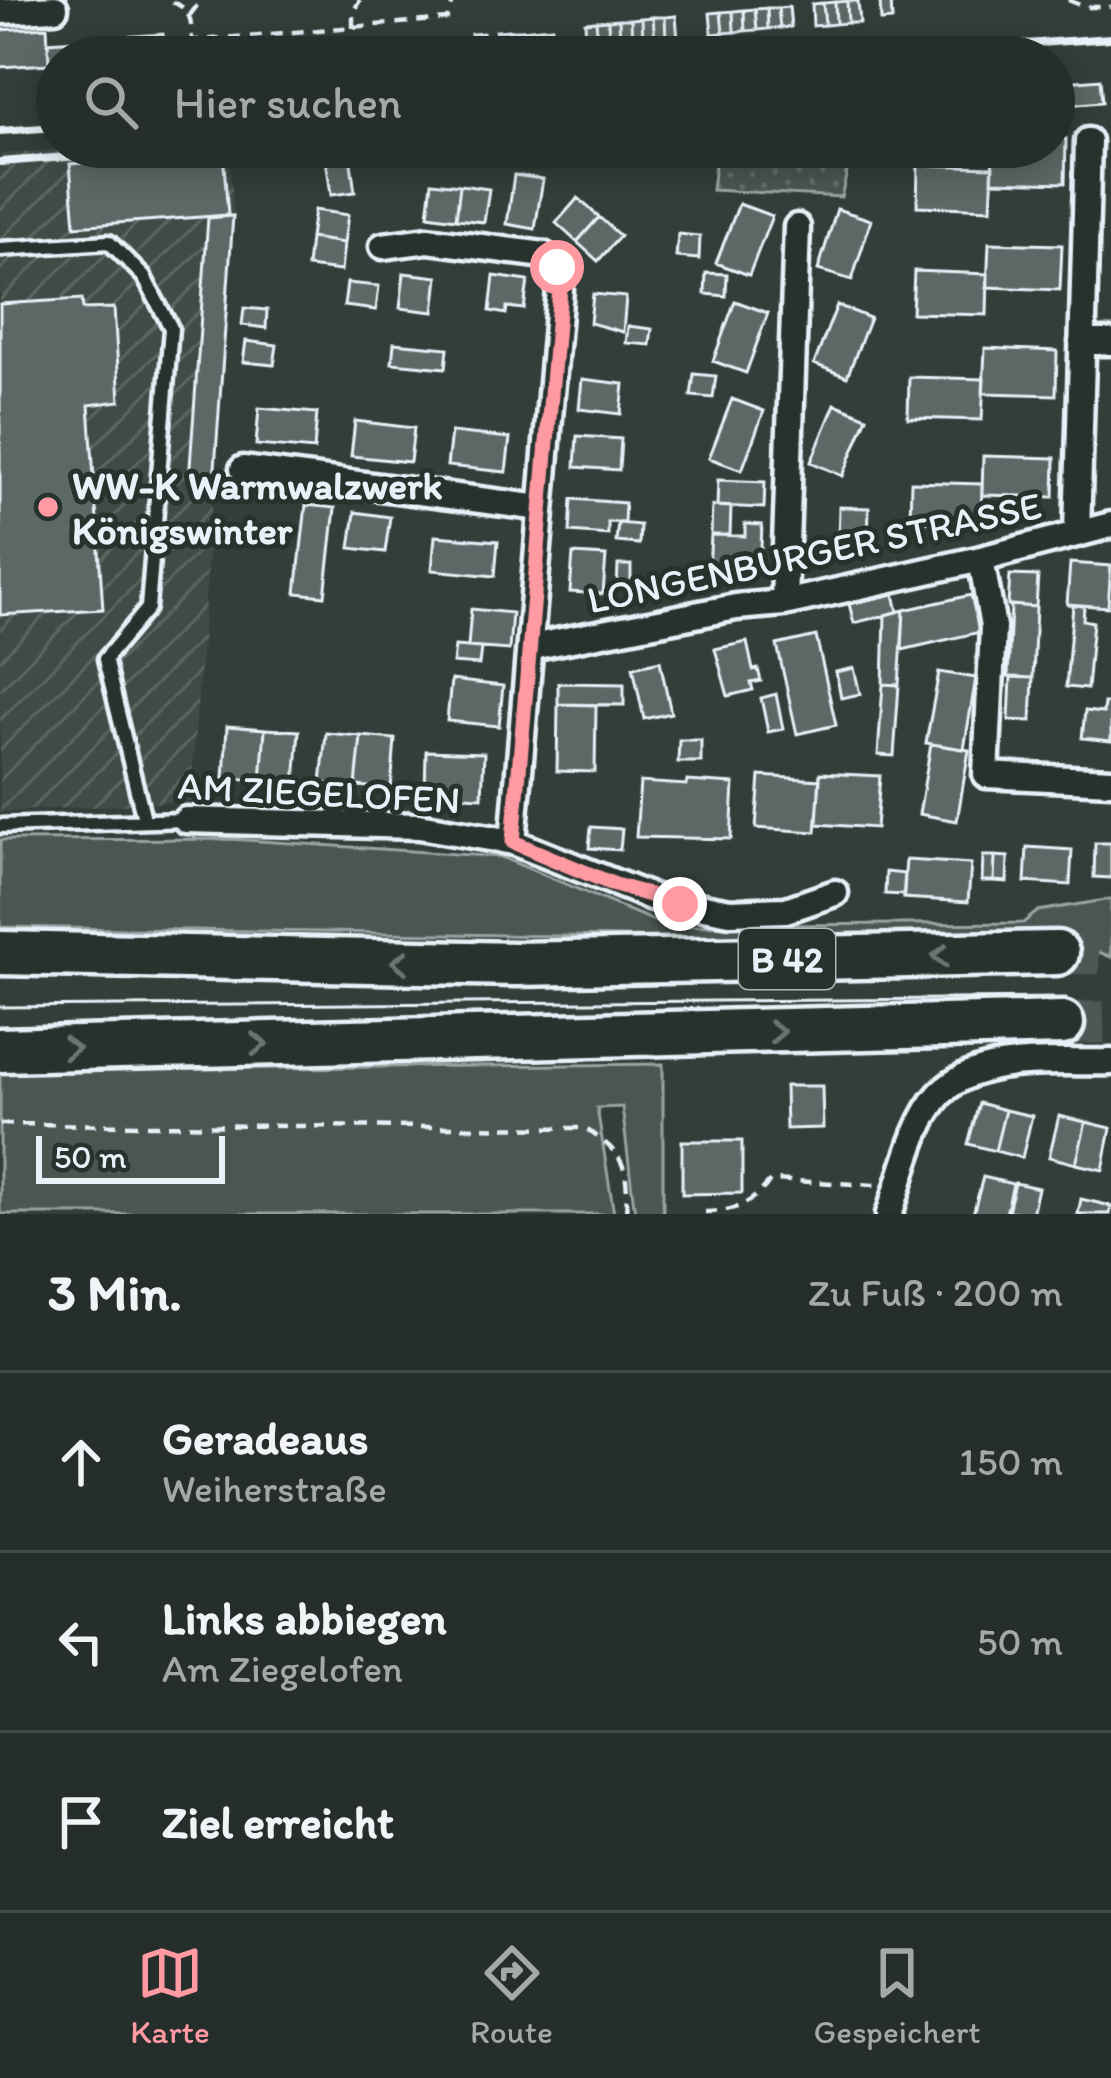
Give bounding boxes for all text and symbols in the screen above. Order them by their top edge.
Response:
search box [36,36,1075,168]
icon: search [78,69,144,135]
text: Hier suchen [174,75,402,129]
route start [530,240,584,294]
place label: WW-K Warmwalzwerk Königswinter [72,462,443,554]
street label: LONGENBURGER STRASSE [583,481,1045,624]
marker: WW-K Warmwalzwerk Königswinter [35,494,61,520]
street label: AM ZIEGELOFEN [177,762,461,823]
route end [653,877,707,931]
road number: B 42 [739,929,835,989]
one-way arrow [930,942,949,968]
one-way arrow [390,950,409,976]
one-way arrow [768,1019,787,1045]
one-way arrow [250,1032,269,1058]
one-way arrow [62,1036,81,1062]
scale bar [36,1130,225,1183]
text: 50 m [54,1137,127,1176]
text: 3 Min. [48,1262,182,1323]
text: Zu Fuß · 200 m [808,1269,1063,1316]
text: Geradeaus [162,1411,369,1465]
icon: ahead [48,1429,114,1495]
text: 150 m [959,1438,1063,1485]
text: Weiherstraße [162,1465,387,1512]
text: Links abbiegen [162,1591,447,1645]
icon: left [48,1609,114,1675]
text: 50 m [977,1618,1063,1665]
text: Am Ziegelofen [162,1645,403,1692]
icon: arrive [48,1789,114,1855]
text: Ziel erreicht [162,1795,394,1849]
tab: Karte [130,1940,210,2051]
tab: Route [470,1940,553,2051]
tab: Gespeichert [813,1940,981,2051]

